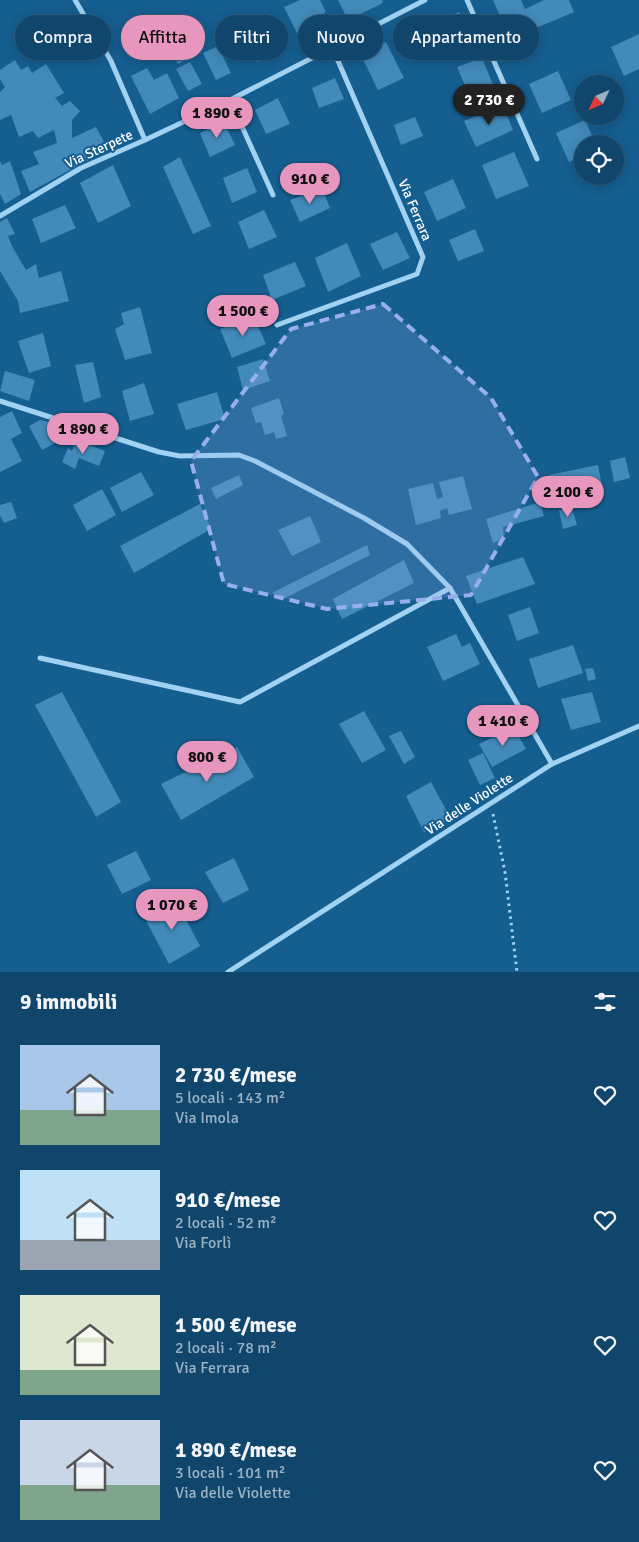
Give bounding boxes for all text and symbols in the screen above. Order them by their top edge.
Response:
chip: Compra [15,15,111,60]
chip: Affitta [121,15,205,60]
chip: Filtri [215,15,288,60]
chip: Nuovo [298,15,383,60]
chip: Appartamento [393,15,539,60]
north arrow [574,75,624,125]
map controls [574,75,624,185]
pin: 2 730 € [443,84,535,126]
text: 2 730 € [464,90,514,110]
pin: 1 890 € [171,96,263,139]
text: 1 890 € [192,103,242,123]
street label: Via Sterpete [62,126,136,172]
button: locate [574,135,624,185]
pin: 910 € [275,162,345,205]
text: 910 € [291,169,329,189]
street label: Via Ferrara [394,177,436,243]
pin: 1 500 € [197,294,289,337]
text: 1 500 € [218,301,268,321]
pin: 1 890 € [37,412,129,455]
text: 1 890 € [58,419,108,439]
pin: 2 100 € [522,476,614,518]
text: 2 100 € [543,482,593,502]
pin: 1 410 € [457,704,549,747]
text: 1 410 € [478,711,528,731]
pin: 800 € [172,740,242,783]
text: 800 € [188,747,226,767]
street label: Via delle Violette [422,769,516,839]
pin: 1 070 € [126,888,218,931]
text: 1 070 € [147,895,197,915]
icon: filters [591,988,619,1016]
text: 9 immobili [20,989,117,1015]
text: 2 730 €/mese [175,1062,297,1088]
icon: home [60,1065,120,1125]
icon: heart [591,1081,619,1109]
text: 5 locali · 143 m² [175,1088,285,1108]
text: Via Imola [175,1108,239,1128]
text: 910 €/mese [175,1187,281,1213]
icon: home [60,1190,120,1250]
icon: heart [591,1206,619,1234]
text: 2 locali · 52 m² [175,1213,277,1233]
text: Via Forlì [175,1233,231,1253]
text: 1 500 €/mese [175,1312,297,1338]
icon: home [60,1315,120,1375]
icon: heart [591,1331,619,1359]
text: 2 locali · 78 m² [175,1338,277,1358]
text: Via Ferrara [175,1358,250,1378]
text: 1 890 €/mese [175,1437,297,1463]
icon: home [60,1440,120,1500]
icon: heart [591,1456,619,1484]
text: 3 locali · 101 m² [175,1463,285,1483]
text: Via delle Violette [175,1483,291,1503]

